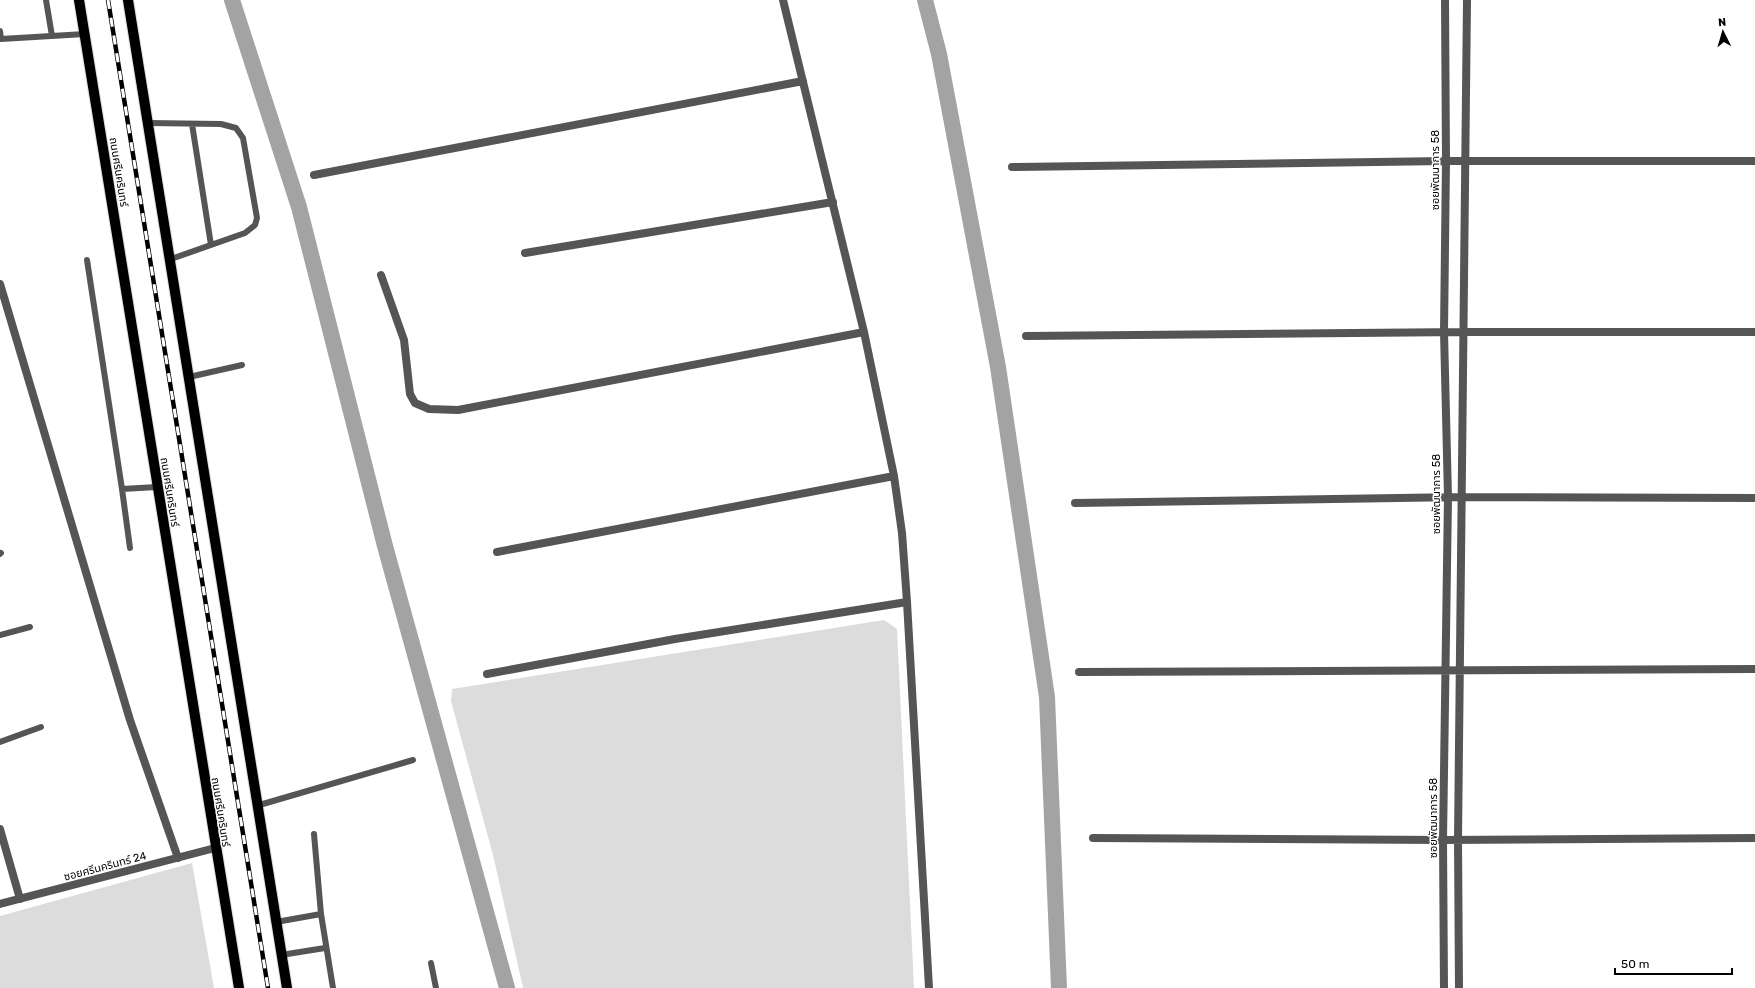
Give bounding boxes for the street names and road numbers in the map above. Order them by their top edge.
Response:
street label: ซอยพัฒนาการ 58 [1429,130,1442,210]
street label: ถนนศรีนครินทร์ [107,136,130,208]
street label: ซอยพัฒนาการ 58 [1430,454,1443,534]
street label: ถนนศรีนครินทร์ [158,456,181,528]
street label: ถนนศรีนครินทร์ [209,776,232,848]
street label: ซอยพัฒนาการ 58 [1427,778,1440,858]
street label: ซอยศรีนครินทร์ 24 [62,849,148,884]

